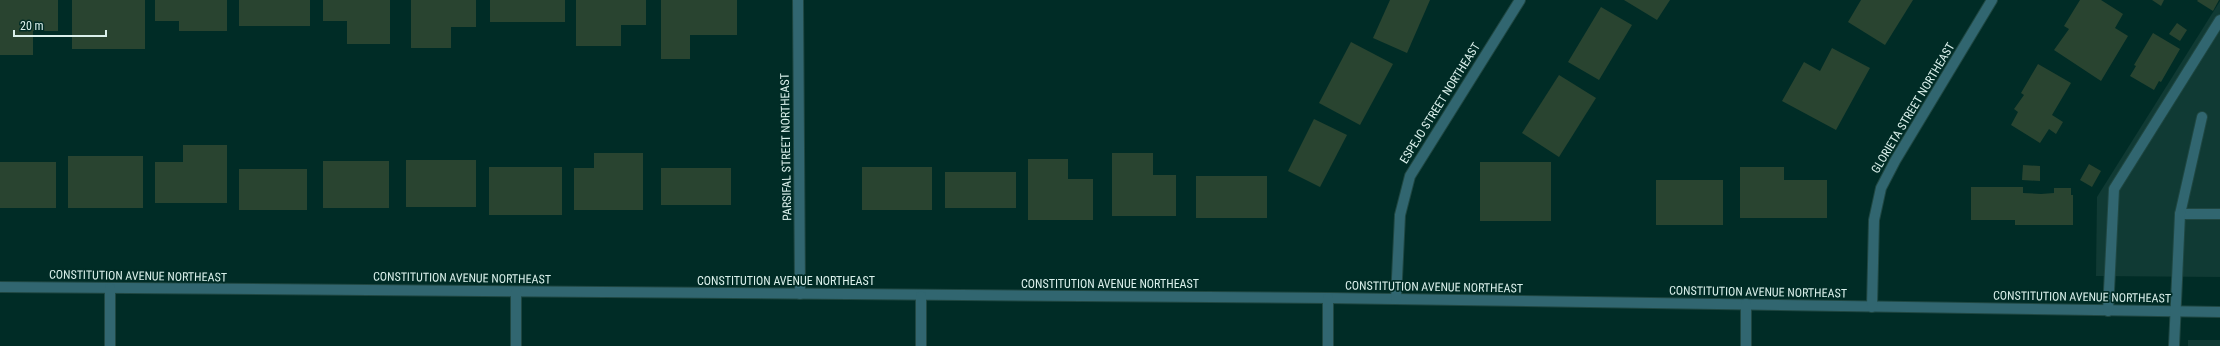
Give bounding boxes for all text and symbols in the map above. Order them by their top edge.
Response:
scale bar [14,12,106,38]
text: 20 m [20,19,44,33]
street label: ESPEJO STREET NORTHEAST [1397,40,1483,166]
street label: GLORIETA STREET NORTHEAST [1868,40,1958,176]
street label: PARSIFAL STREET NORTHEAST [778,73,794,221]
street label: CONSTITUTION AVENUE NORTHEAST [49,267,227,285]
street label: CONSTITUTION AVENUE NORTHEAST [373,269,551,287]
street label: CONSTITUTION AVENUE NORTHEAST [697,274,875,288]
street label: CONSTITUTION AVENUE NORTHEAST [1021,277,1199,291]
street label: CONSTITUTION AVENUE NORTHEAST [1345,278,1523,296]
street label: CONSTITUTION AVENUE NORTHEAST [1669,283,1847,301]
street label: CONSTITUTION AVENUE NORTHEAST [1993,288,2171,306]

